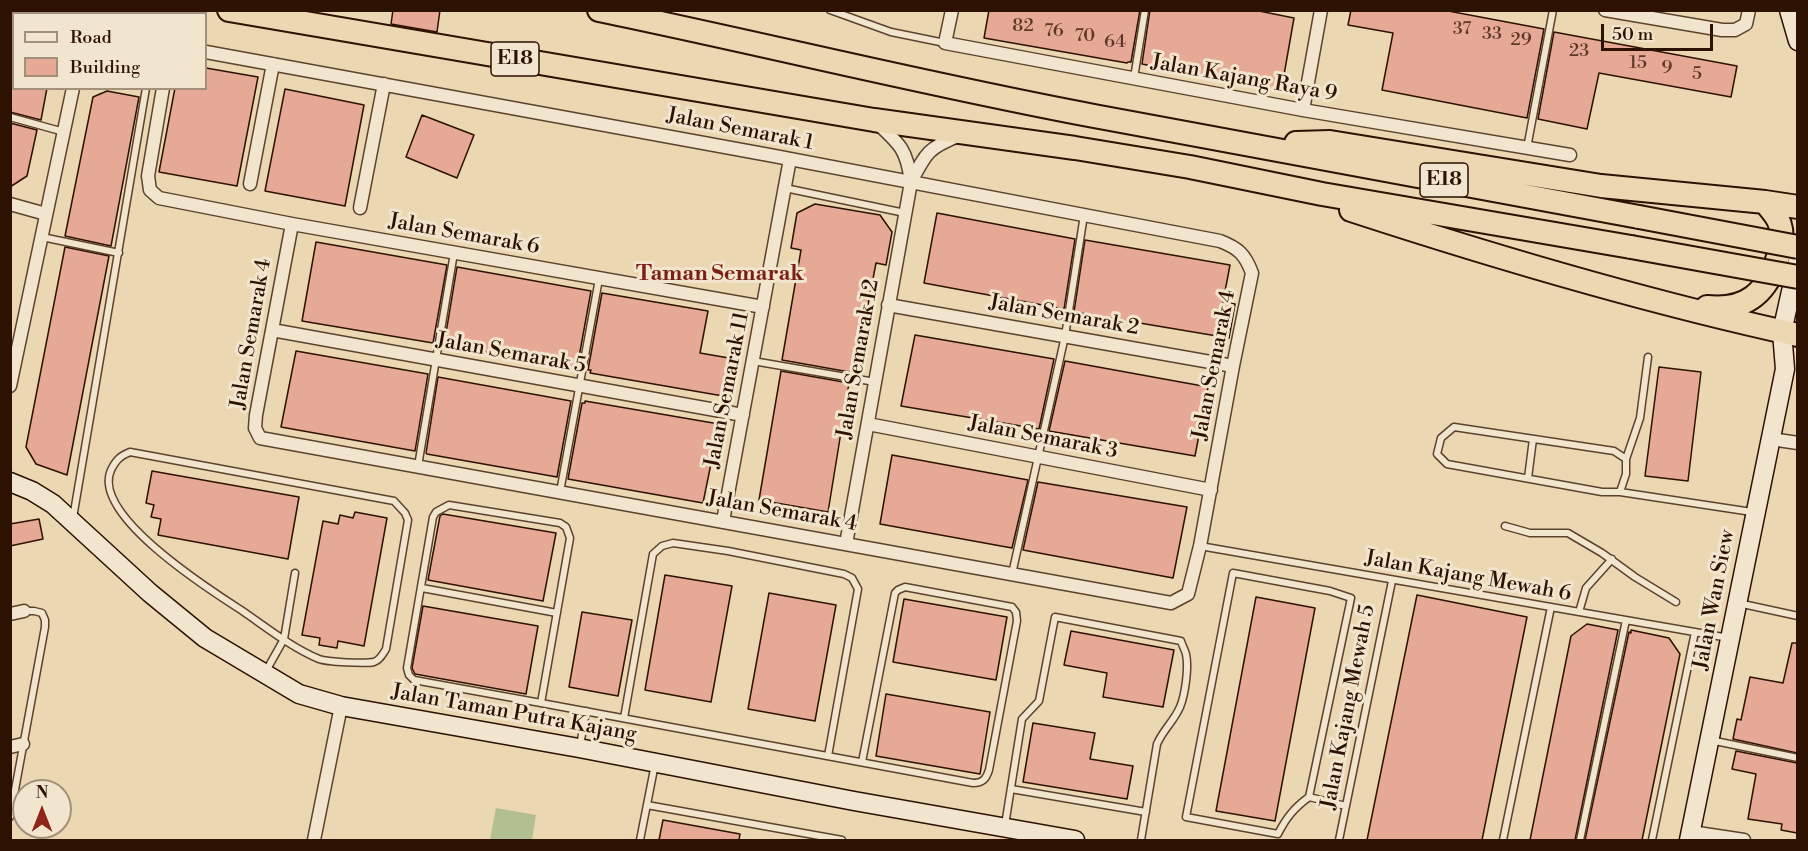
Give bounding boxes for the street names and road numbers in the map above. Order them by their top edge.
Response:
road number: E18 [491,42,539,76]
street label: Jalan Kajang Raya 9 [1149,50,1339,108]
street label: Jalan Semarak 1 [665,103,815,157]
road number: E18 [1420,163,1468,197]
street label: Jalan Semarak 6 [387,209,541,261]
street label: Jalan Semarak 4 [226,257,278,411]
street label: Jalan Semarak 12 [833,277,885,441]
street label: Jalan Semarak 4 [1188,288,1242,442]
street label: Jalan Semarak 2 [987,290,1141,342]
street label: Jalan Semarak 11 [701,310,755,470]
street label: Jalan Semarak 5 [434,328,588,380]
street label: Jalan Semarak 3 [966,411,1120,465]
street label: Jalan Semarak 4 [705,486,859,538]
street label: Jalan Wan Siew [1689,528,1741,672]
street label: Jalan Kajang Mewah 6 [1363,546,1573,608]
street label: Jalan Kajang Mewah 5 [1317,603,1381,811]
street label: Jalan Taman Putra Kajang [389,680,639,748]

